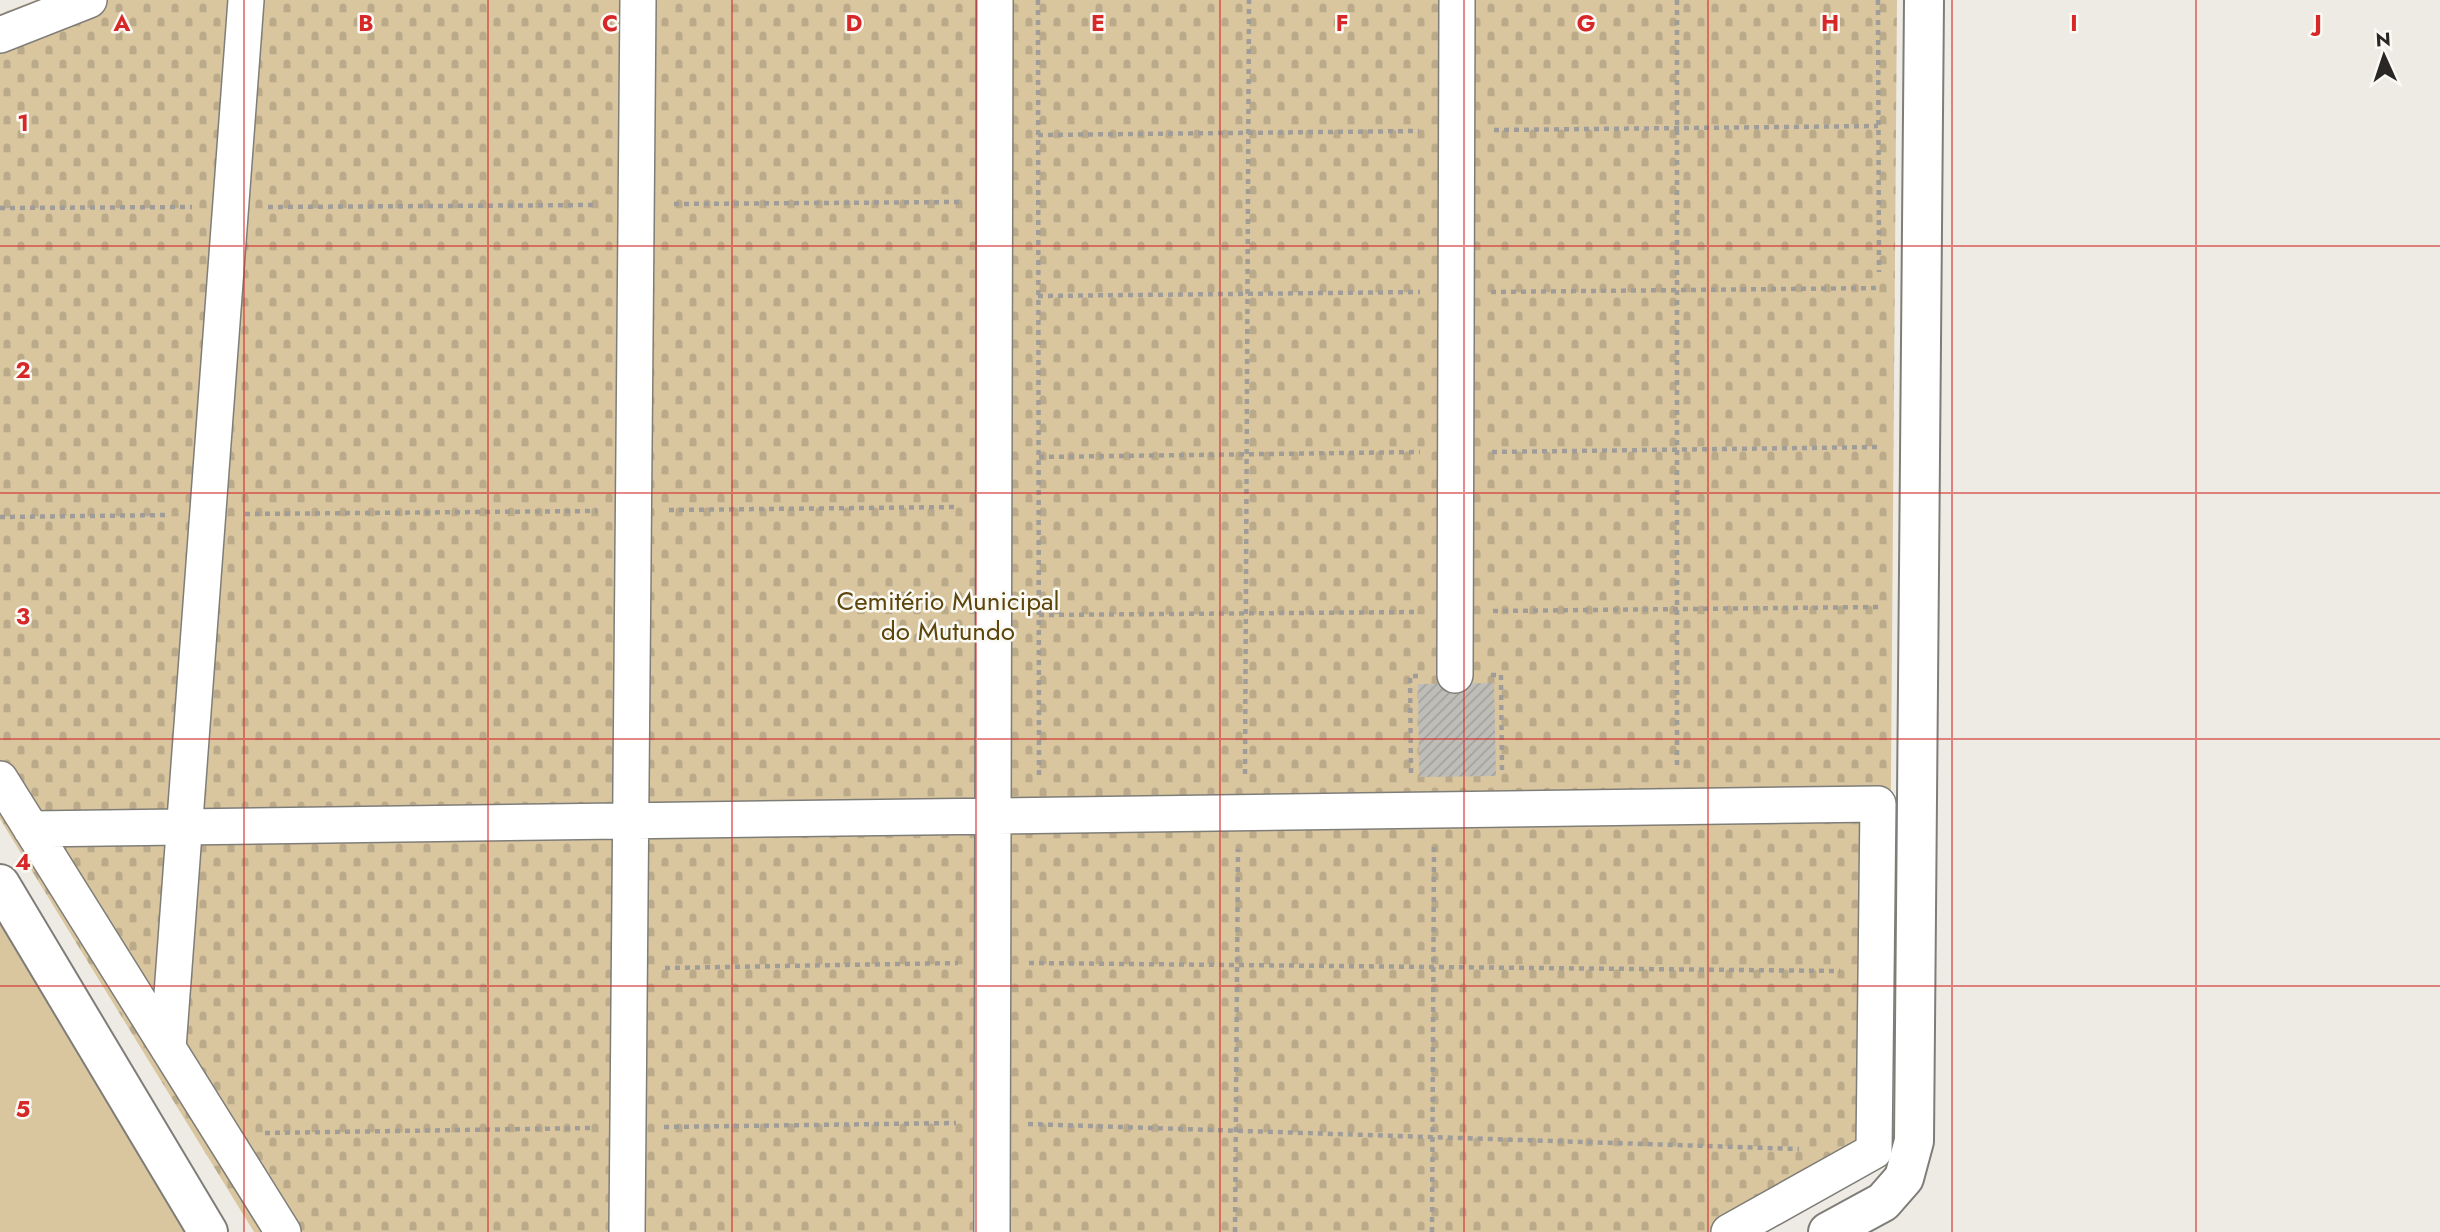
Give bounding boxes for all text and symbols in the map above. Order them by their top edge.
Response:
text: A [113,6,131,40]
text: B [358,6,374,40]
text: C [602,6,618,40]
text: D [846,6,863,40]
text: E [1091,6,1105,40]
text: F [1336,6,1348,40]
text: G [1577,6,1595,40]
text: H [1821,6,1839,40]
text: I [2070,6,2078,40]
text: J [2310,6,2322,40]
north arrow [2349,21,2419,91]
text: N [2375,26,2391,53]
text: 1 [17,106,29,140]
text: 2 [15,353,31,387]
park label: Cemitério Municipal do Mutundo [836,582,1060,650]
text: 3 [16,599,30,633]
text: 4 [15,845,31,879]
text: 5 [16,1092,30,1126]

